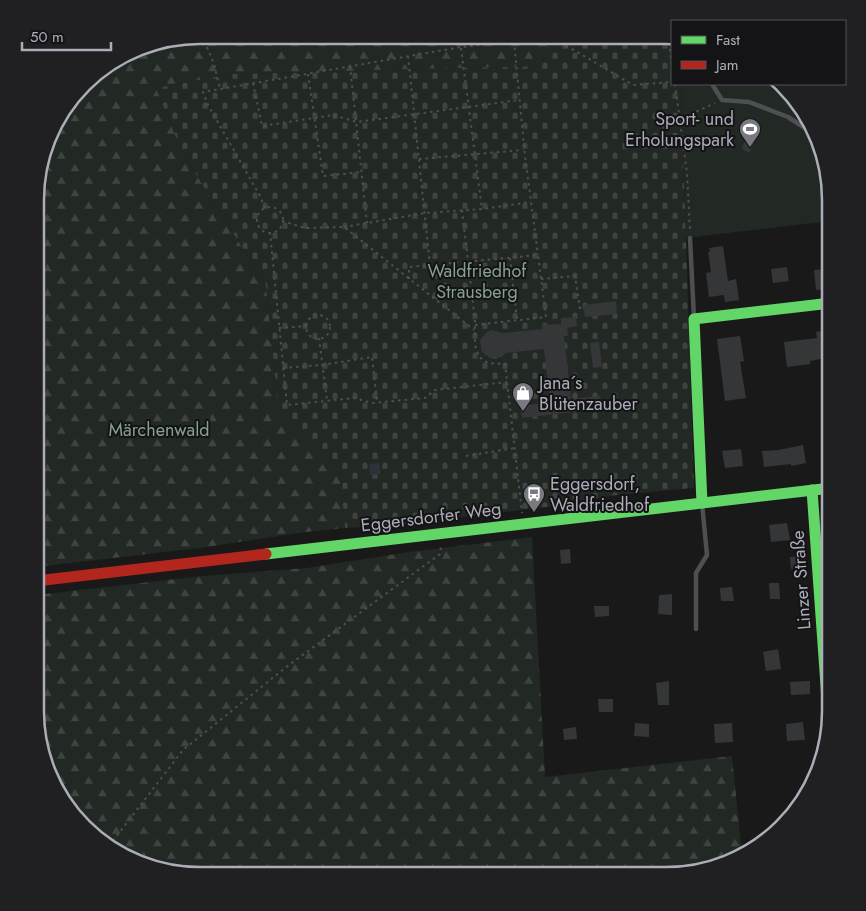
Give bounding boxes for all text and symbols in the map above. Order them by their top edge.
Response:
scale bar [22,20,111,52]
legend [671,20,846,85]
text: 50 m [30,26,64,48]
text: Fast [716,29,740,51]
text: Jam [714,54,739,76]
place label: Sport- und Erholungspark [625,106,734,153]
sports icon: Sport- und Erholungspark [738,117,762,148]
park label: Waldfriedhof Strausberg [427,258,527,305]
place label: Jana´s Blütenzauber [537,370,639,417]
shop icon: Jana´s Blütenzauber [511,381,535,412]
park label: Märchenwald [108,417,210,443]
place label: Eggersdorf, Waldfriedhof [550,471,650,518]
bus stop icon: Eggersdorf, Waldfriedhof [522,482,546,513]
street label: Eggersdorfer Weg [359,495,503,539]
street label: Linzer Straße [785,529,817,631]

